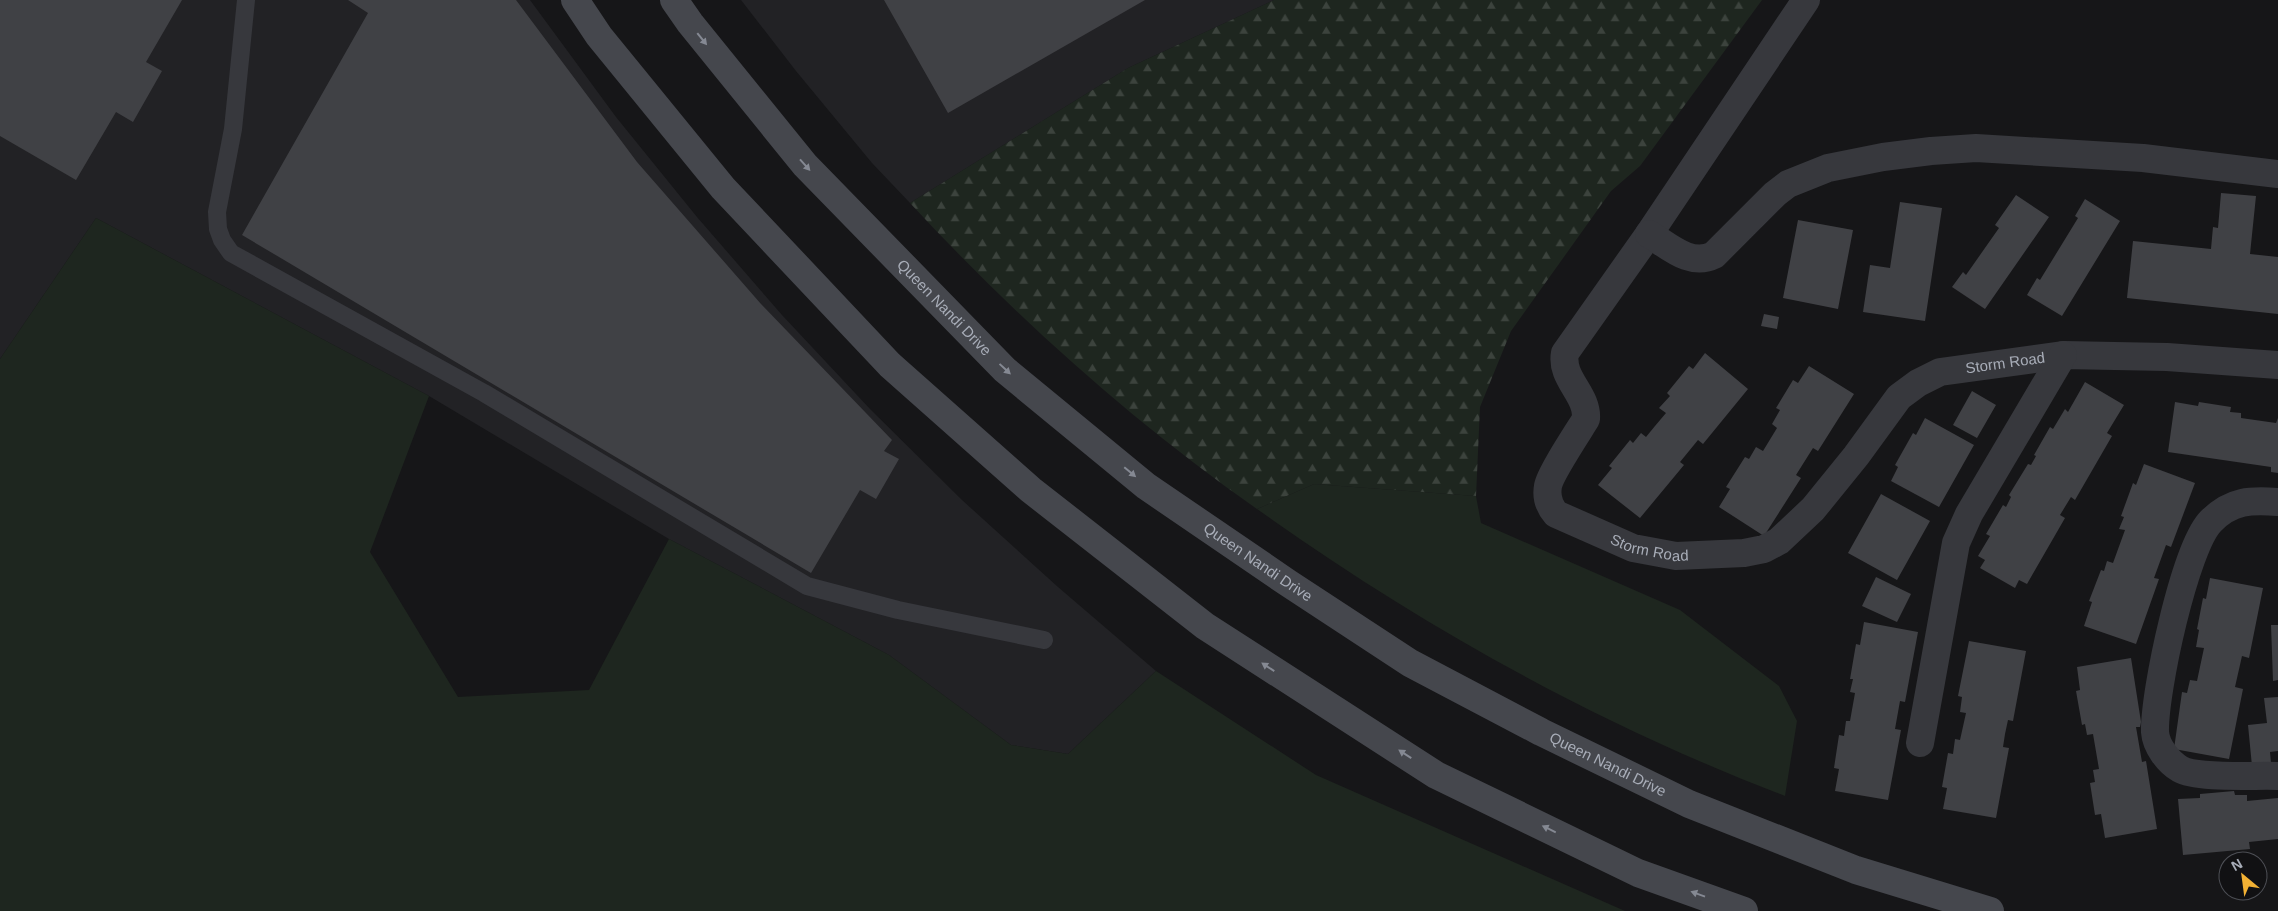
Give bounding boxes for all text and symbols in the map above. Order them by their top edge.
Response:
one-way arrow [697,32,708,45]
one-way arrow [800,158,811,171]
street label: Queen Nandi Drive [894,256,995,359]
street label: Storm Road [1964,349,2046,376]
one-way arrow [998,363,1010,375]
one-way arrow [1123,467,1136,478]
street label: Queen Nandi Drive [1200,519,1316,605]
street label: Storm Road [1608,530,1689,564]
one-way arrow [1262,662,1275,672]
street label: Queen Nandi Drive [1547,729,1669,800]
one-way arrow [1398,750,1412,759]
one-way arrow [1542,825,1556,833]
north arrow [2218,851,2268,901]
text: N [2228,855,2245,874]
one-way arrow [1690,890,1705,898]

